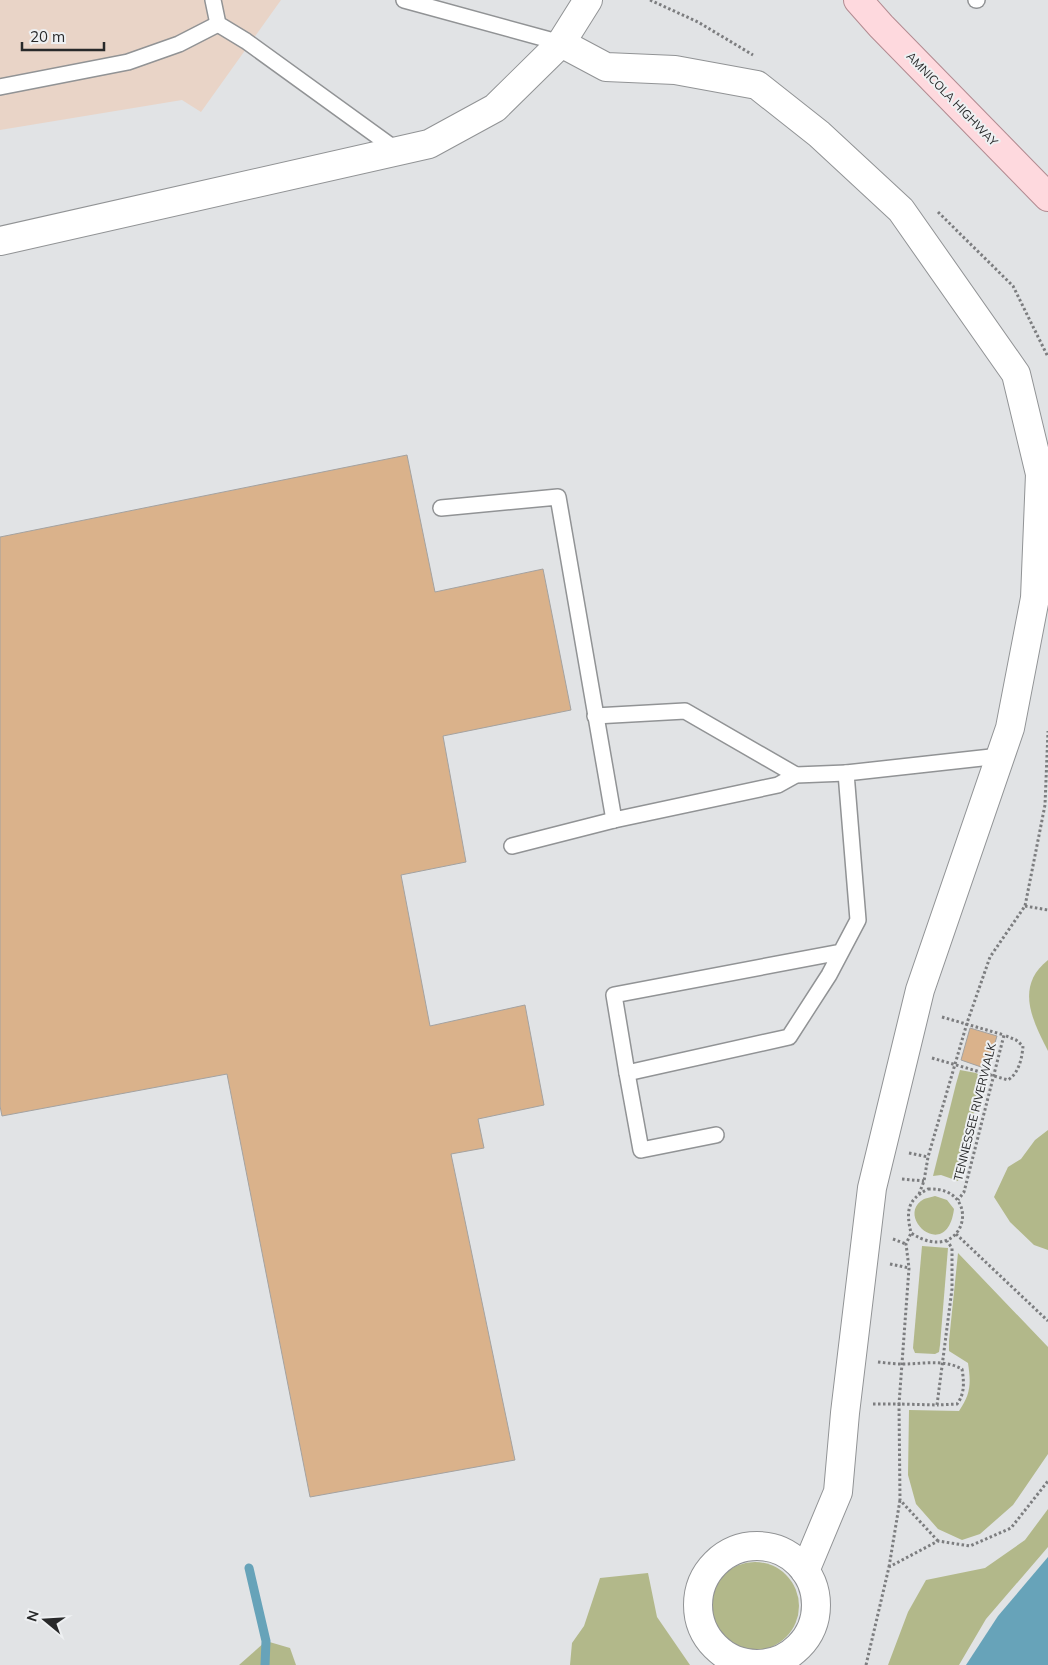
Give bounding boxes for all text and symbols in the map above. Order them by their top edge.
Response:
scale bar [22,20,105,52]
text: 20 m [30,27,65,46]
street label: AMNICOLA HIGHWAY [904,49,1002,149]
street label: TENNESSEE RIVERWALK [950,1041,999,1183]
north arrow [20,1595,70,1645]
text: N [22,1608,43,1624]

